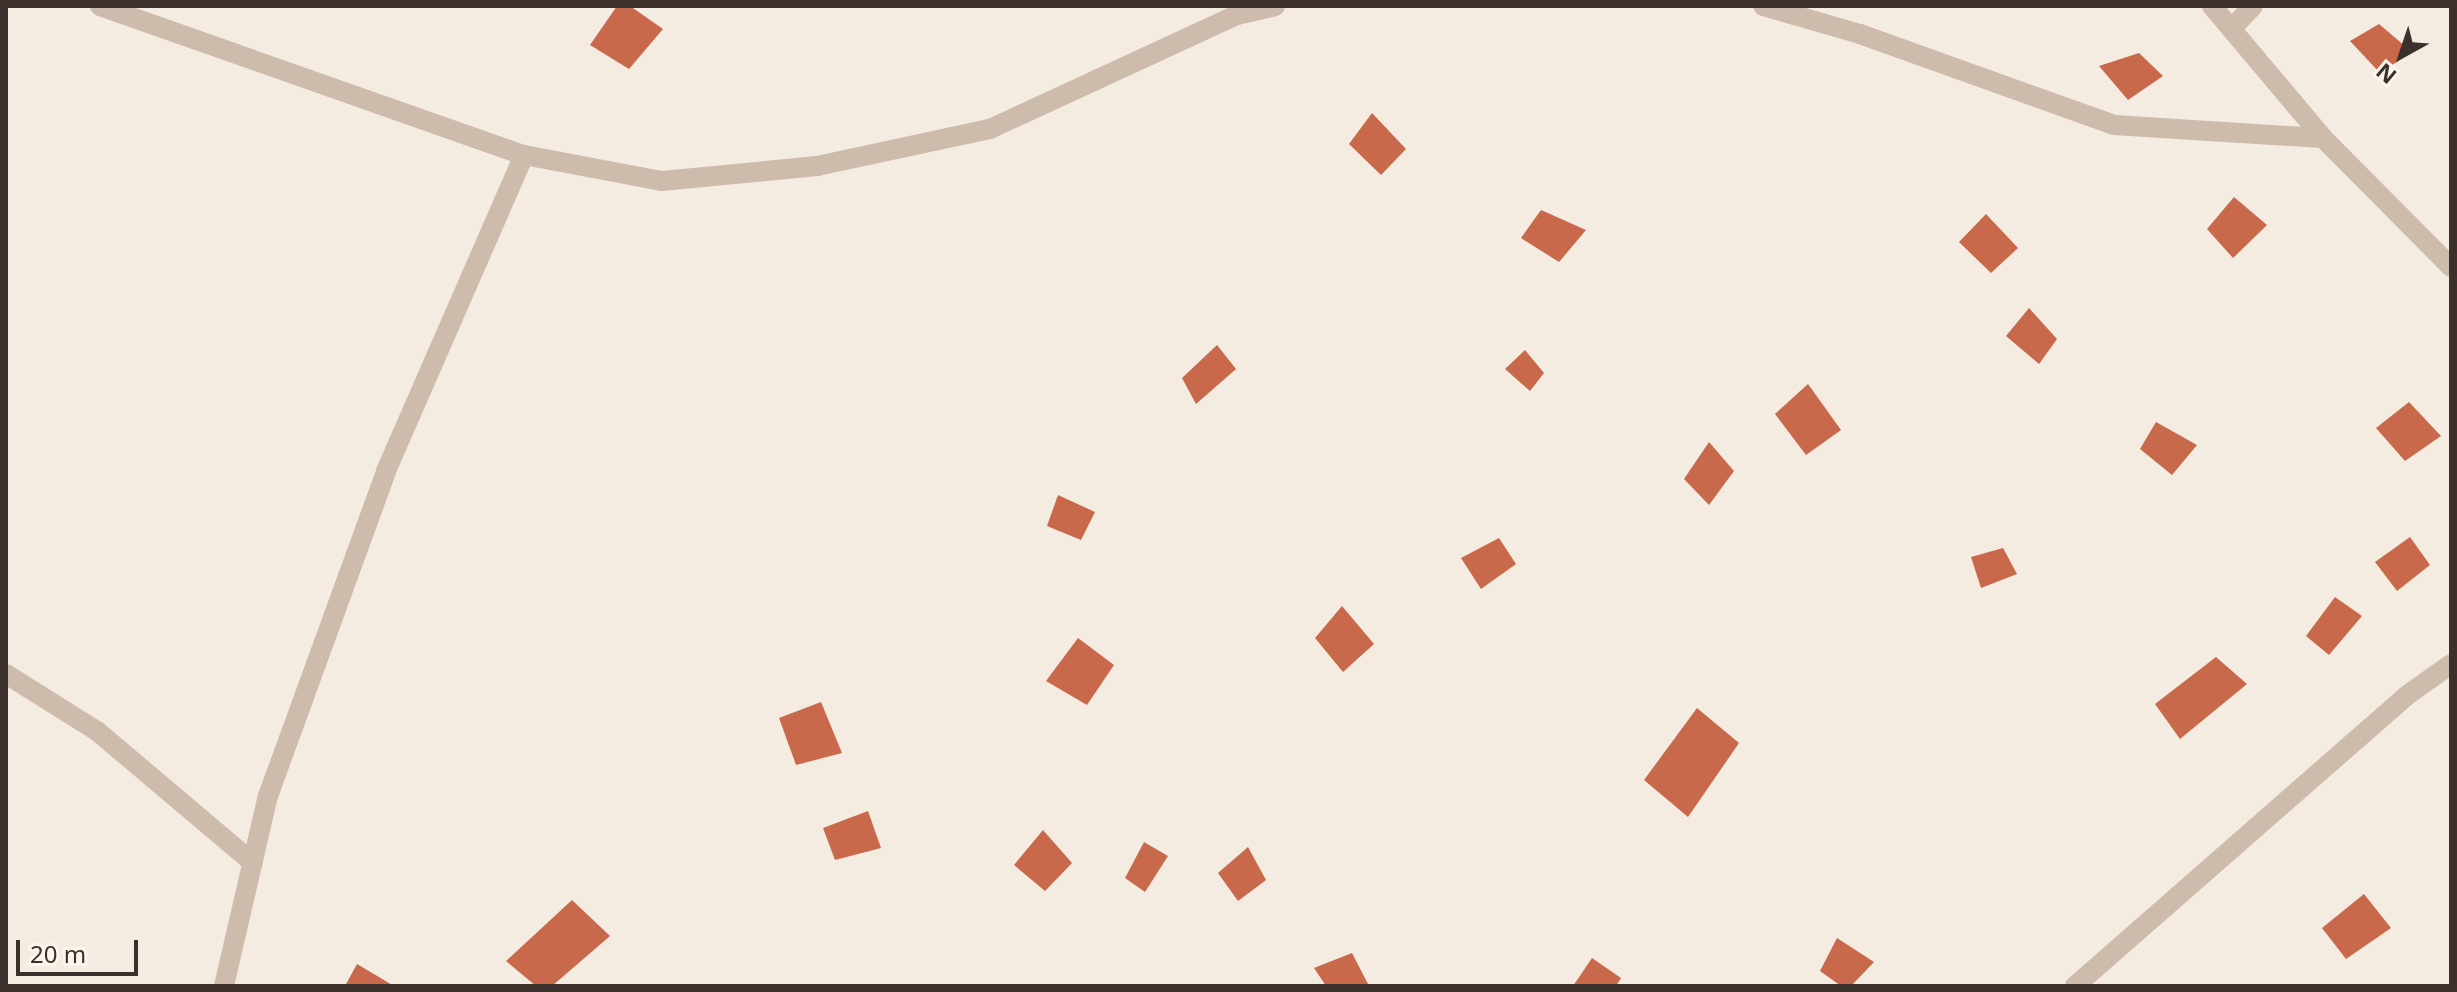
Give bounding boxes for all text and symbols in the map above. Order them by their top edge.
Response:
north arrow [2361,16,2441,96]
text: N [2369,57,2402,92]
scale bar [20,924,142,974]
text: 20 m [30,937,86,970]

